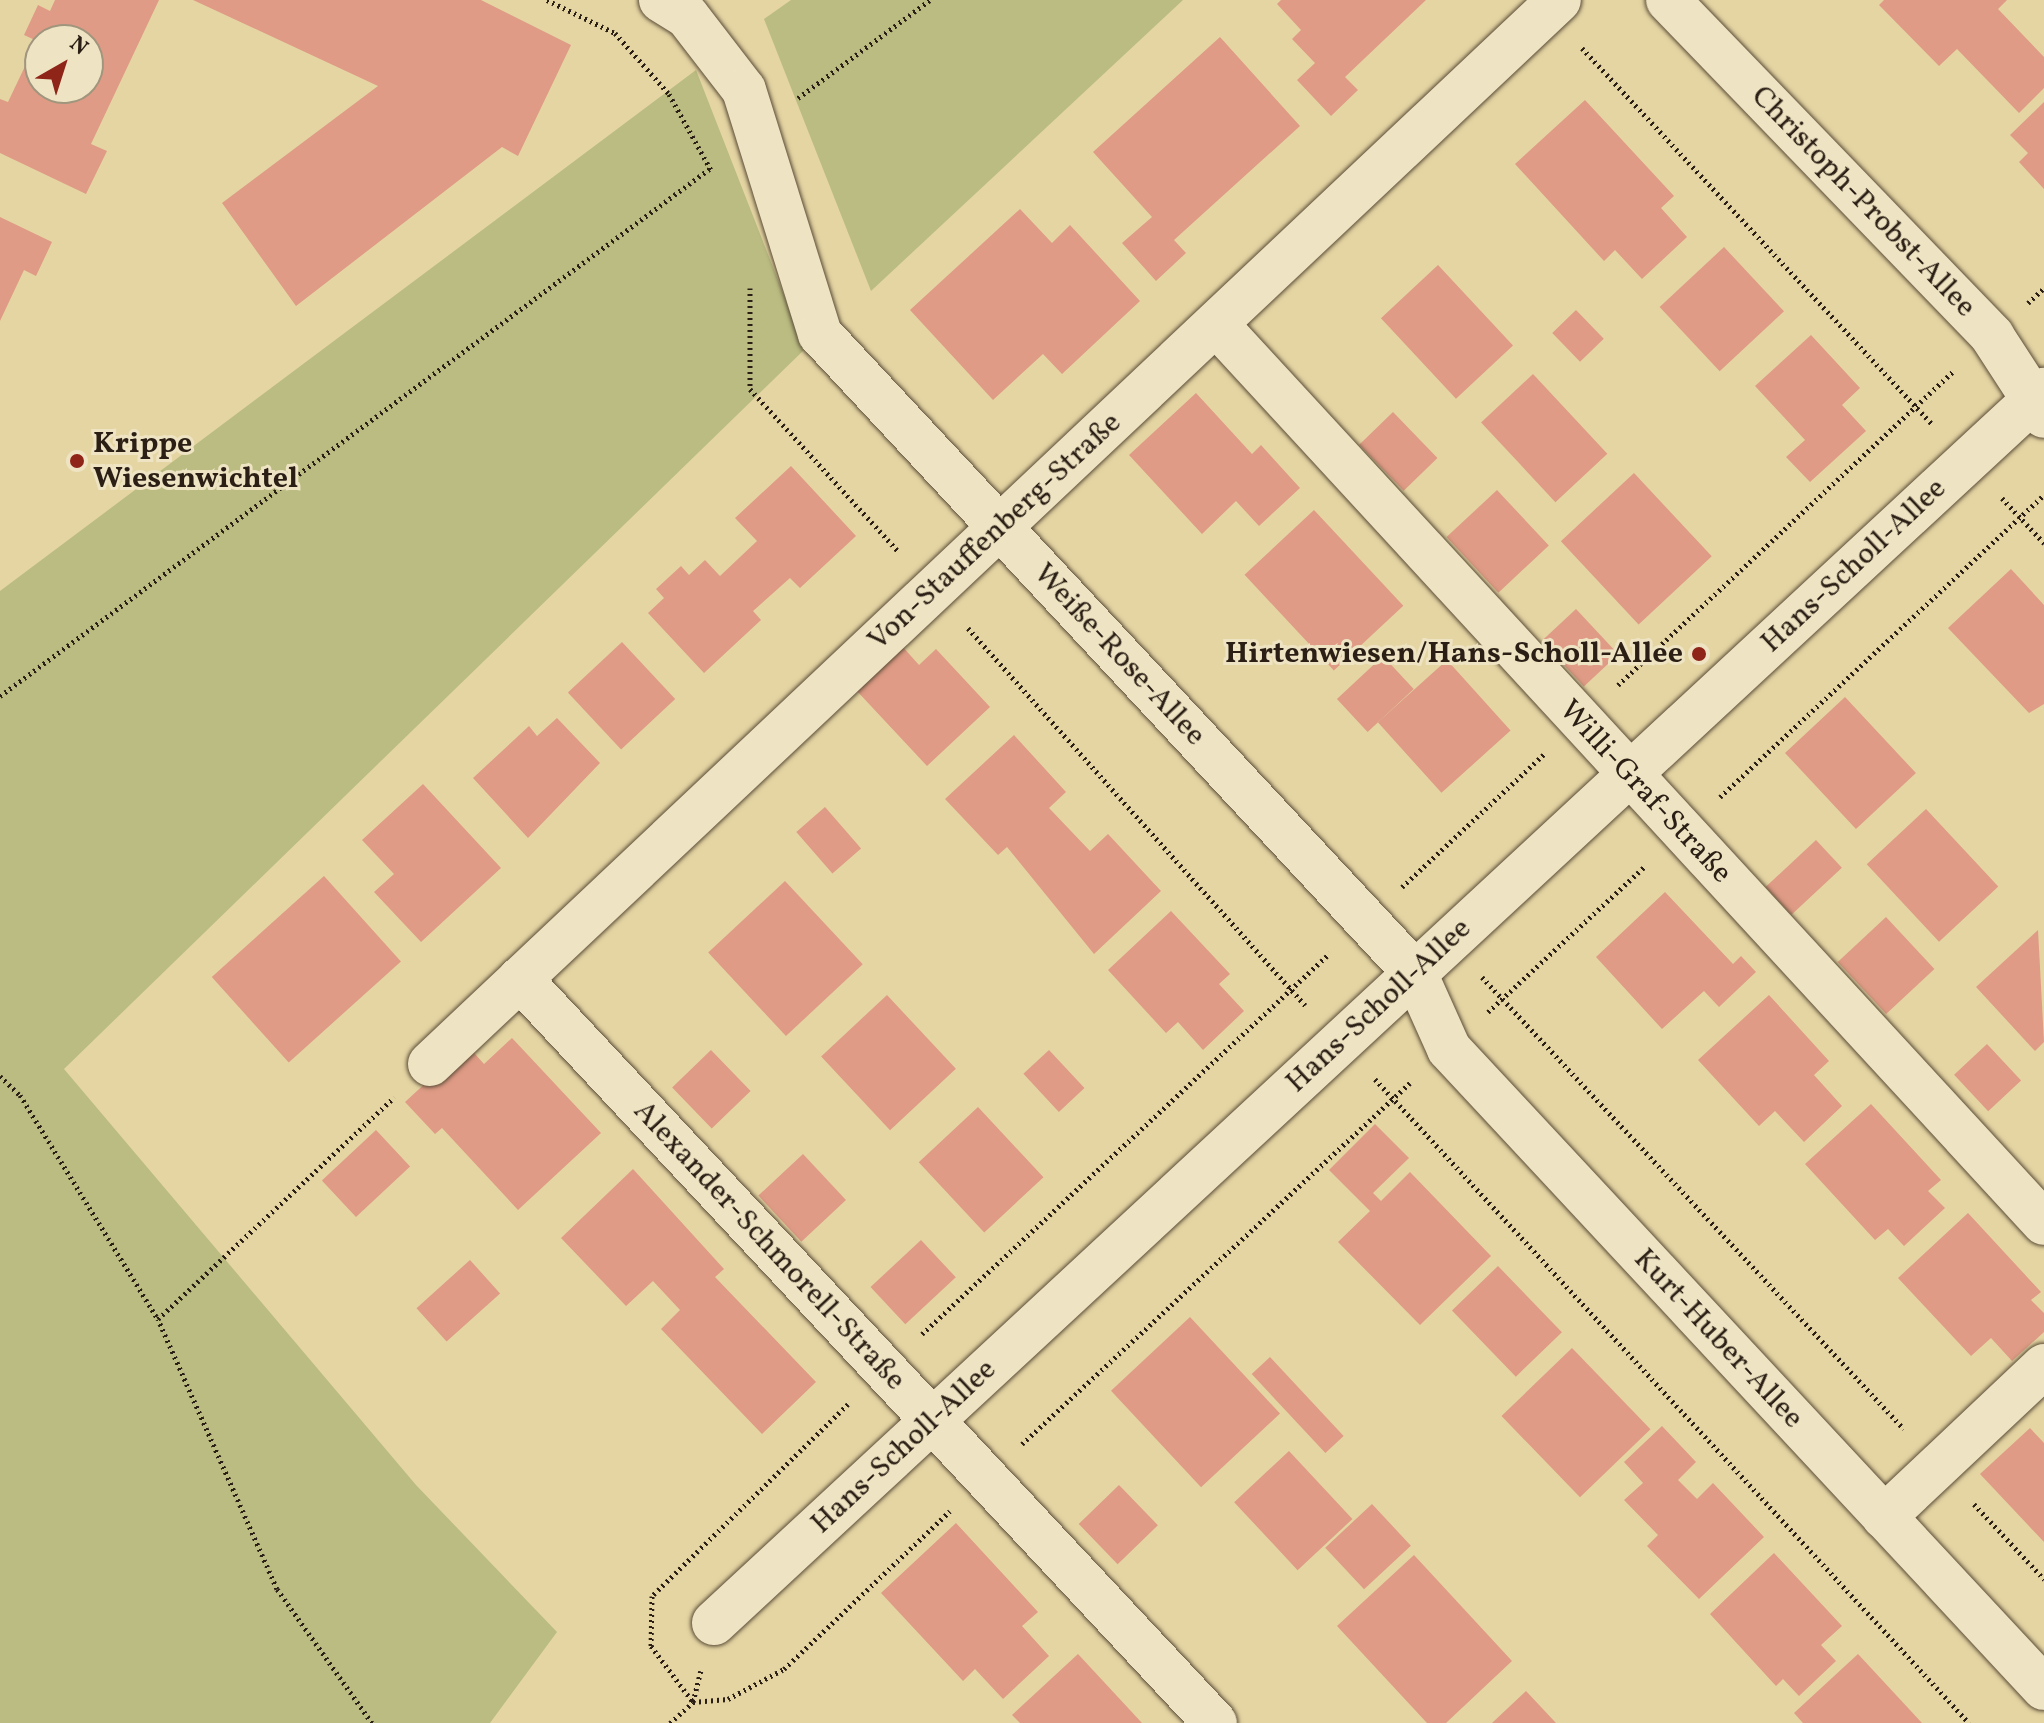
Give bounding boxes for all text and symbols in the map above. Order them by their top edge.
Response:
north arrow [24,24,104,104]
text: N [62,29,94,64]
street label: Christoph-Probst-Allee [1743,79,1983,325]
street label: Von-Stauffenberg-Straße [861,405,1129,659]
place label: Krippe Wiesenwichtel [93,426,298,496]
marker: Krippe Wiesenwichtel [68,452,86,470]
street label: Hans-Scholl-Allee [1754,471,1954,661]
street label: Weiße-Rose-Allee [1025,556,1213,754]
place label: Hirtenwiesen/Hans-Scholl-Allee [1225,636,1683,672]
marker: Hirtenwiesen/Hans-Scholl-Allee [1690,645,1708,663]
street label: Willi-Graf-Straße [1551,693,1739,891]
street label: Hans-Scholl-Allee [1279,911,1479,1101]
street label: Alexander-Schmorell-Straße [625,1094,913,1398]
street label: Kurt-Huber-Allee [1626,1242,1810,1436]
street label: Hans-Scholl-Allee [804,1352,1004,1542]

